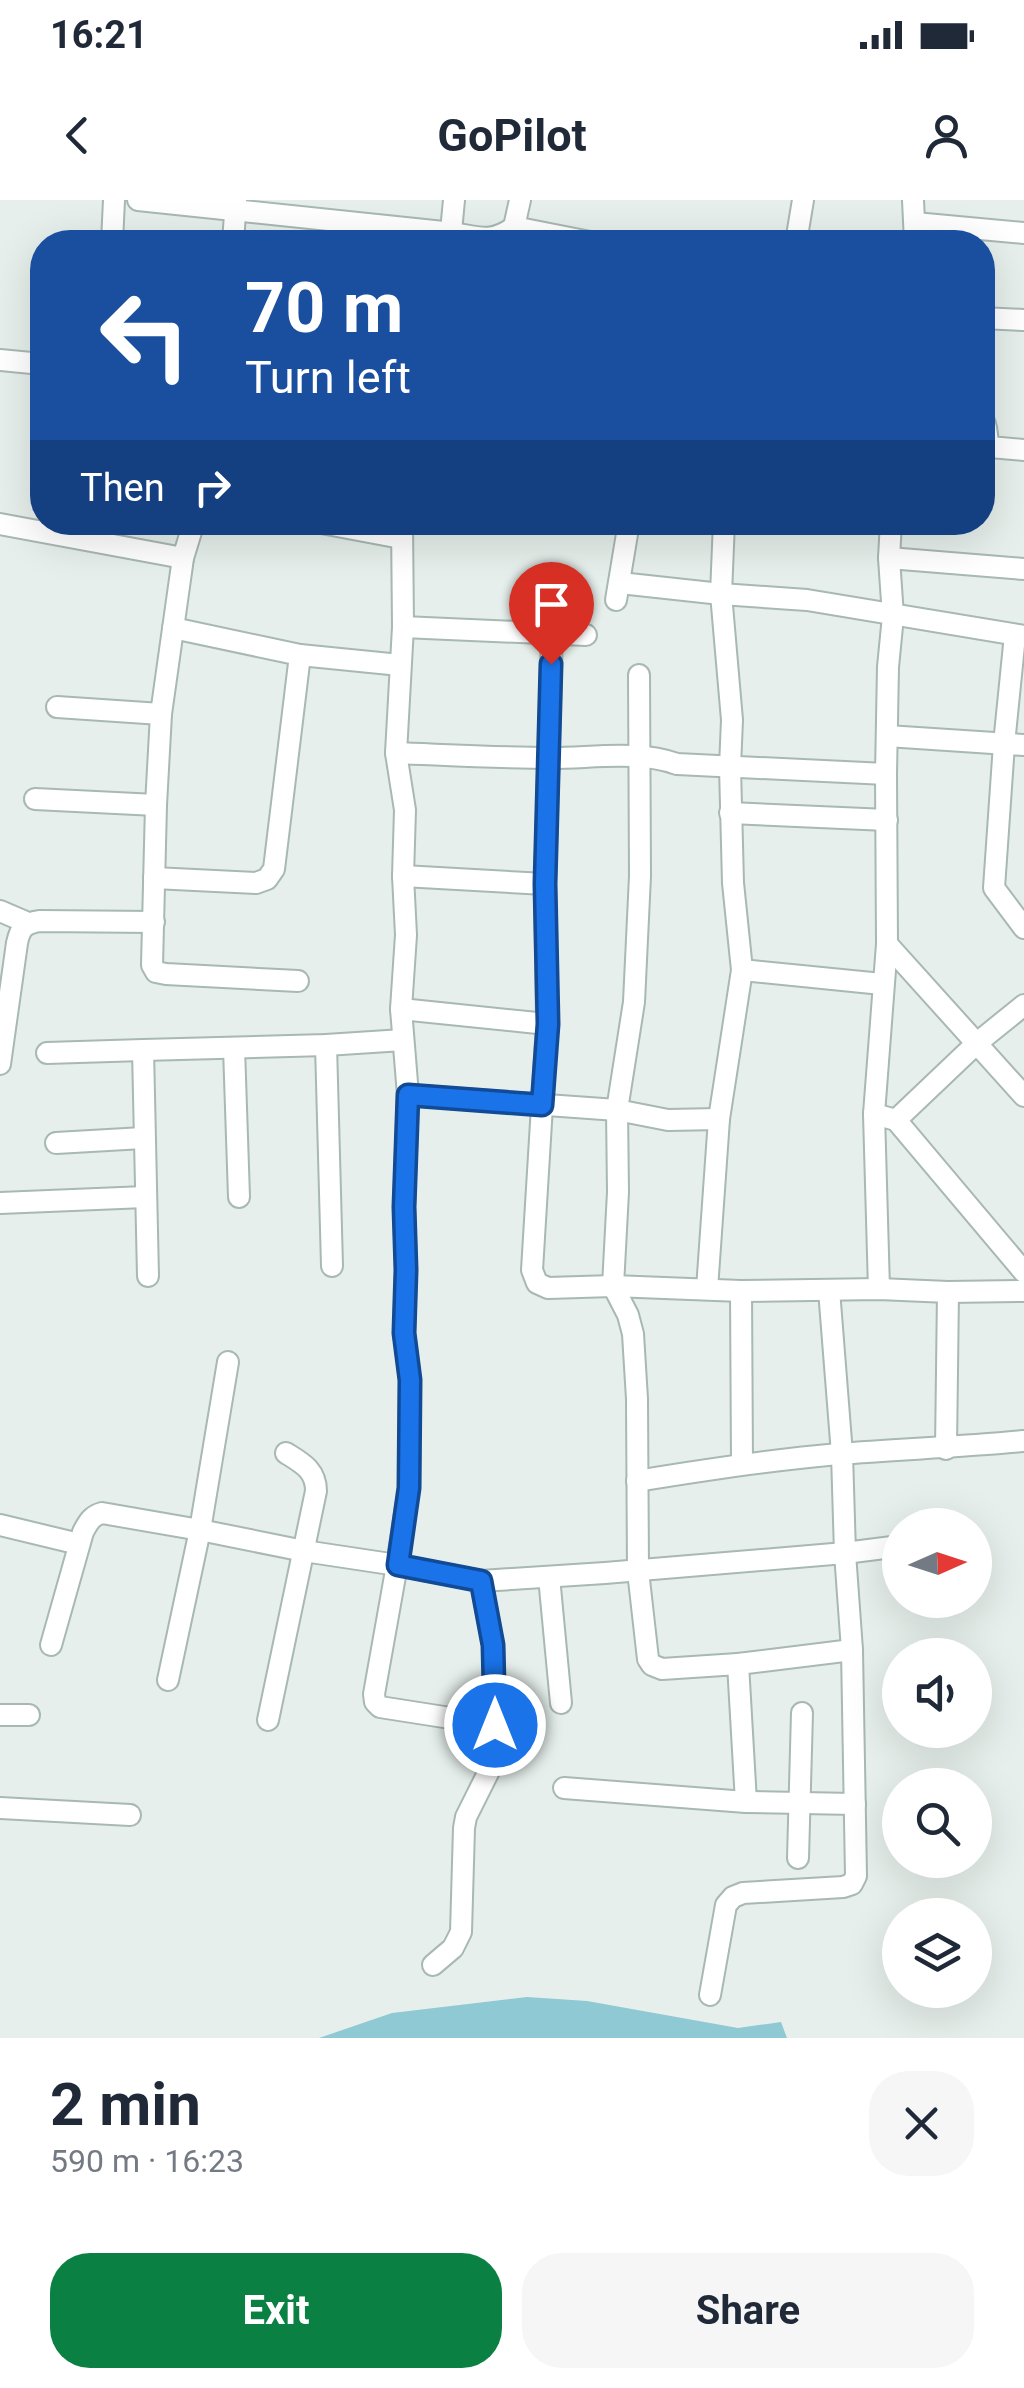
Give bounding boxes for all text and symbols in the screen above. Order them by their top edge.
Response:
text: 16:21 [50,13,148,57]
icon: back [50,108,105,163]
icon: person [919,108,974,163]
text: GoPilot [437,109,587,162]
text: 70 m [245,267,403,349]
icon: left [80,270,210,400]
text: Turn left [245,351,411,404]
icon: right [185,460,240,515]
text: Then [80,466,165,510]
pin [509,562,594,665]
icon: arrive [524,577,579,632]
north arrow [882,1508,992,1618]
map controls [882,1508,992,2008]
button: sound [882,1638,992,1748]
position arrow [443,1673,547,1777]
button: search [882,1768,992,1878]
button: layers [882,1898,992,2008]
text: 2 min [50,2069,201,2140]
button: close [869,2071,974,2176]
text: 590 m · 16:23 [50,2142,244,2180]
button: Exit [50,2253,502,2368]
button: Share [522,2253,974,2368]

